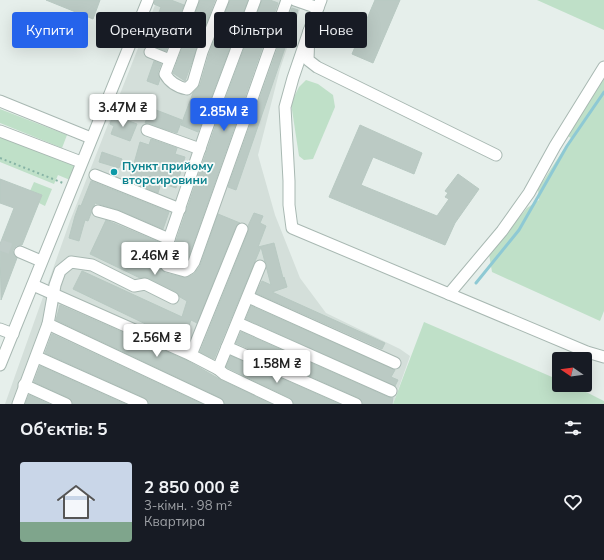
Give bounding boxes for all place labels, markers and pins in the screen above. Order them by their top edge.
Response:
pin: 3.47M ₴ [86,94,160,128]
pin: 2.85M ₴ [187,98,261,132]
place label: Пункт прийому вторсировини [122,158,214,187]
marker: Пункт прийому вторсировини [109,167,119,177]
pin: 2.46M ₴ [118,242,192,276]
pin: 2.56M ₴ [120,324,194,358]
pin: 1.58M ₴ [240,350,314,384]

